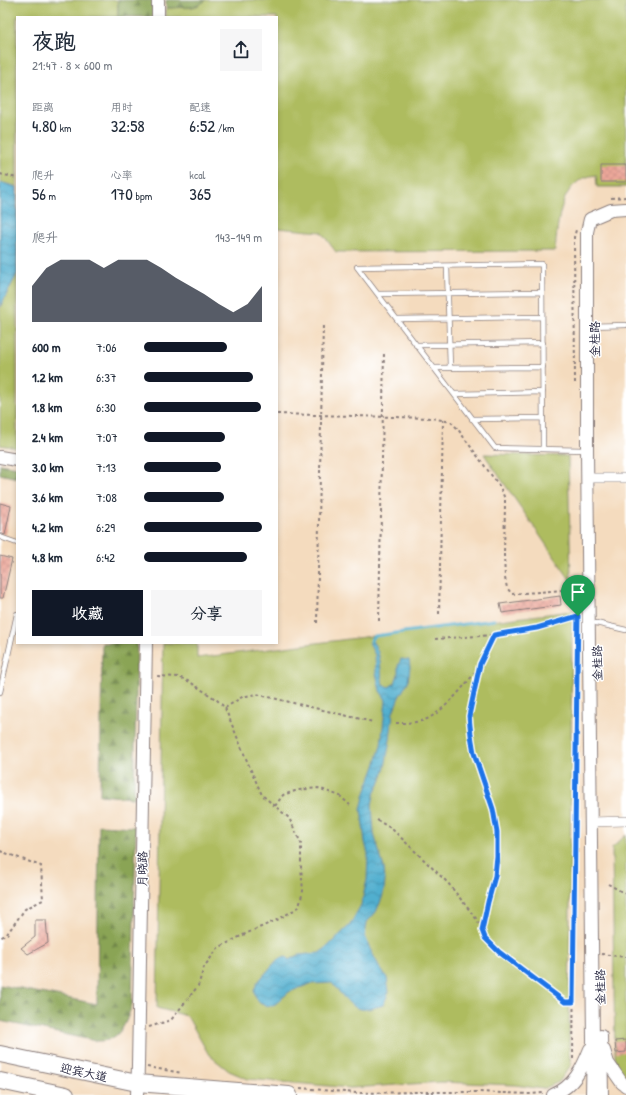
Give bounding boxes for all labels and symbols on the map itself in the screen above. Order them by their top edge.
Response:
street label: 金桂路 [586,321,603,357]
pin [561,575,595,616]
street label: 金桂路 [588,645,606,681]
street label: 月晓路 [133,851,151,887]
street label: 金桂路 [591,969,609,1005]
street label: 迎宾大道 [59,1059,109,1085]

